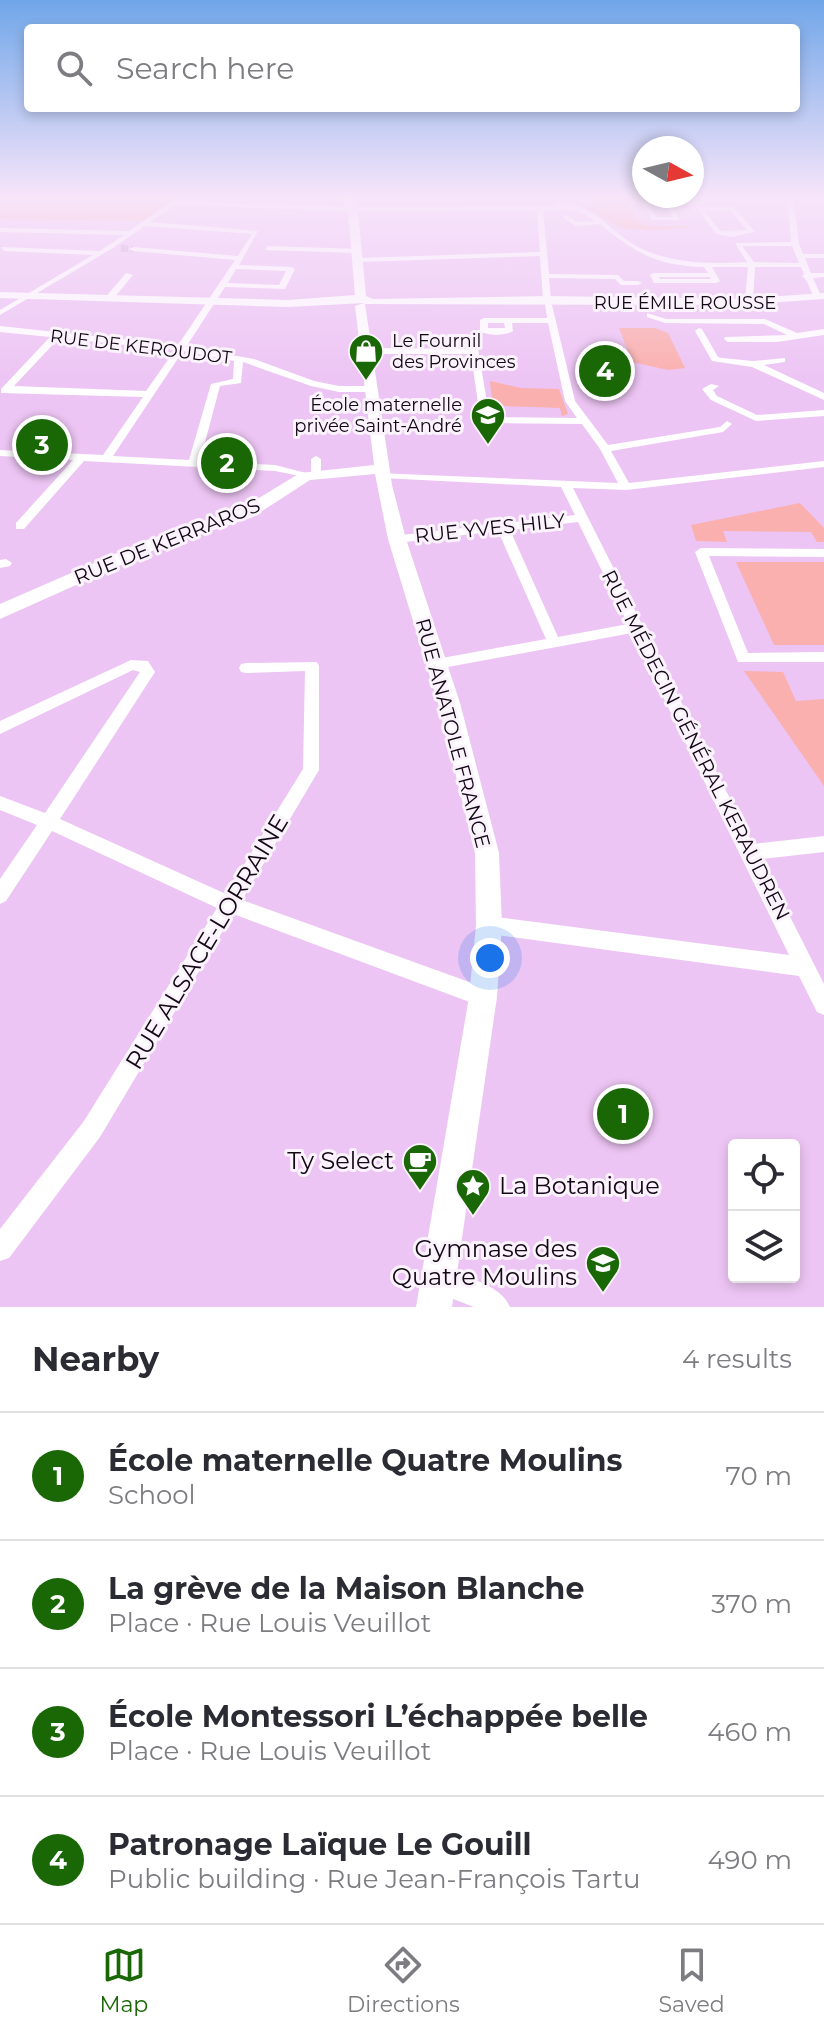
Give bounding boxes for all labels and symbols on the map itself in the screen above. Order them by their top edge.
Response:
north arrow [632,136,704,208]
street label: RUE ÉMILE ROUSSE [594,292,776,314]
street label: RUE DE KEROUDOT [49,325,234,369]
place label: Le Fournil des Provinces [392,330,516,373]
shop icon: Le Fournil des Provinces [347,332,385,382]
pin: 4 [579,341,631,401]
place label: École maternelle privée Saint-André [294,394,462,437]
school or university icon: École maternelle privée Saint-André [469,396,507,446]
pin: 3 [16,415,68,475]
pin: 2 [201,433,253,493]
street label: RUE DE KERRAROS [70,493,264,589]
street label: RUE YVES HILY [414,508,567,548]
street label: RUE MÉDECIN GÉNÉRAL KERAUDREN [597,566,795,924]
street label: RUE ANATOLE FRANCE [411,615,495,851]
street label: RUE ALSACE-LORRAINE [119,809,294,1074]
your location [470,938,510,978]
pin: 1 [597,1084,649,1144]
cafe icon: Ty Select [401,1142,439,1192]
place label: Ty Select [287,1146,394,1175]
place icon: La Botanique [454,1167,492,1217]
place label: La Botanique [499,1171,660,1200]
place label: Gymnase des Quatre Moulins [392,1234,577,1291]
school or university icon: Gymnase des Quatre Moulins [584,1244,622,1294]

